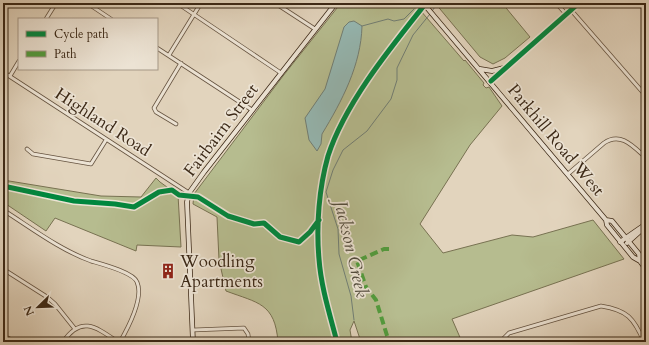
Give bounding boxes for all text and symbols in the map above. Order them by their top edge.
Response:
legend [18,18,158,70]
text: Cycle path [54,26,109,42]
text: Path [54,46,77,62]
street label: Fairbairn Street [179,78,264,181]
street label: Parkhill Road West [502,79,610,201]
street label: Highland Road [51,82,155,162]
water label: Jackson Creek [327,194,374,300]
place label: Woodling Apartments [179,250,263,293]
building icon: Woodling Apartments [159,262,177,280]
north arrow [18,287,58,327]
text: N [20,303,38,318]

